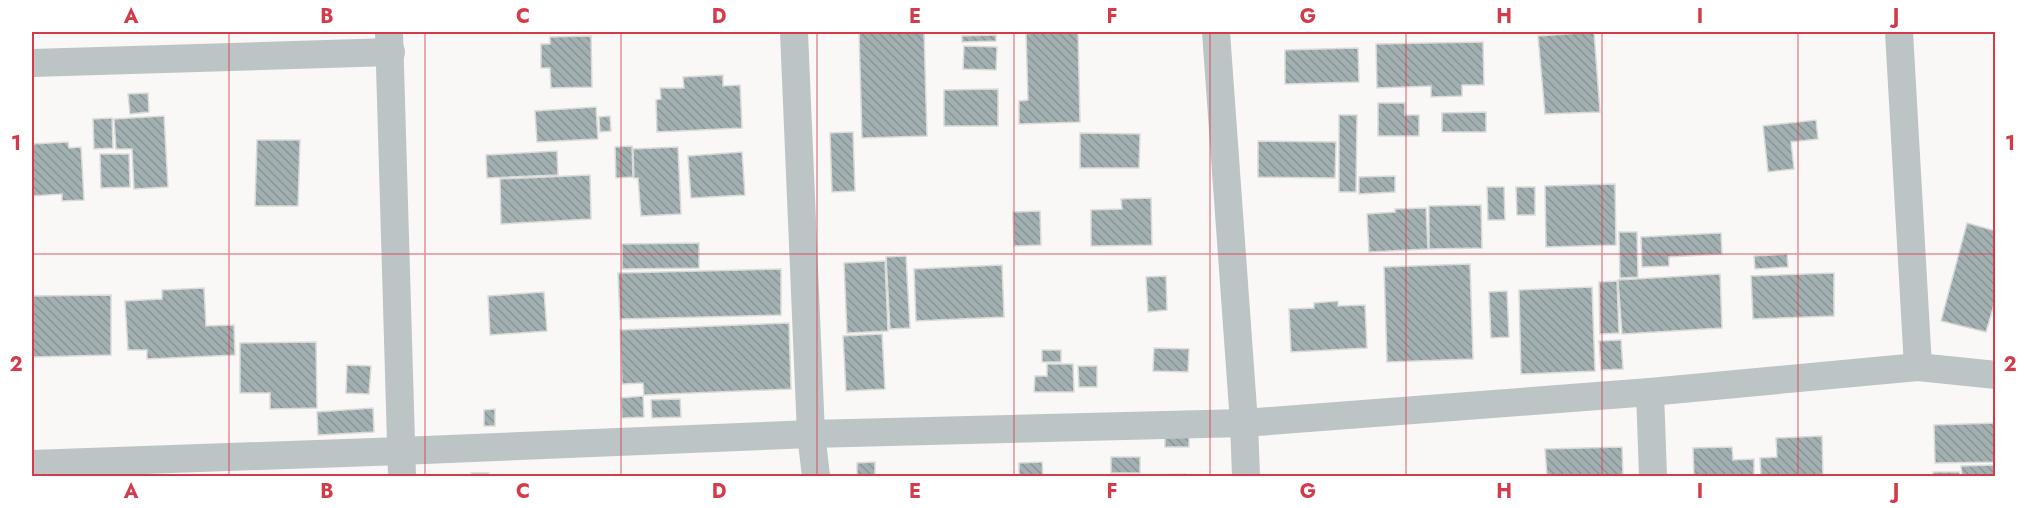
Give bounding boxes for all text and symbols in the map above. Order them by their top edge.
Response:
text: A [123,2,139,31]
text: B [320,2,334,31]
text: C [516,2,530,31]
text: D [712,2,726,31]
text: E [909,2,921,31]
text: F [1106,2,1118,31]
text: G [1300,2,1316,31]
text: H [1496,2,1512,31]
text: I [1697,2,1703,31]
text: J [1889,2,1899,31]
text: 1 [11,129,21,158]
text: 1 [2005,129,2015,158]
text: 2 [9,350,23,379]
text: 2 [2003,350,2017,379]
text: A [123,477,139,506]
text: B [320,477,334,506]
text: C [516,477,530,506]
text: D [712,477,726,506]
text: E [909,477,921,506]
text: F [1106,477,1118,506]
text: G [1300,477,1316,506]
text: H [1496,477,1512,506]
text: I [1697,477,1703,506]
text: J [1889,477,1899,506]

